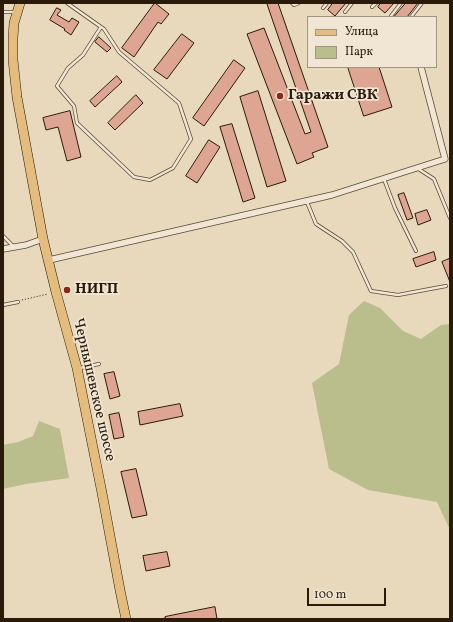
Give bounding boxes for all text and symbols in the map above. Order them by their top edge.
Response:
legend [307,16,437,68]
text: Улица [345,24,378,40]
text: Парк [345,44,373,60]
place label: Гаражи СВК [288,87,378,105]
marker: Гаражи СВК [275,91,285,101]
place label: НИГП [75,281,118,299]
marker: НИГП [62,285,72,295]
street label: Чернышевское шоссе [68,317,118,463]
scale bar [309,580,388,606]
text: 100 m [314,587,346,603]

